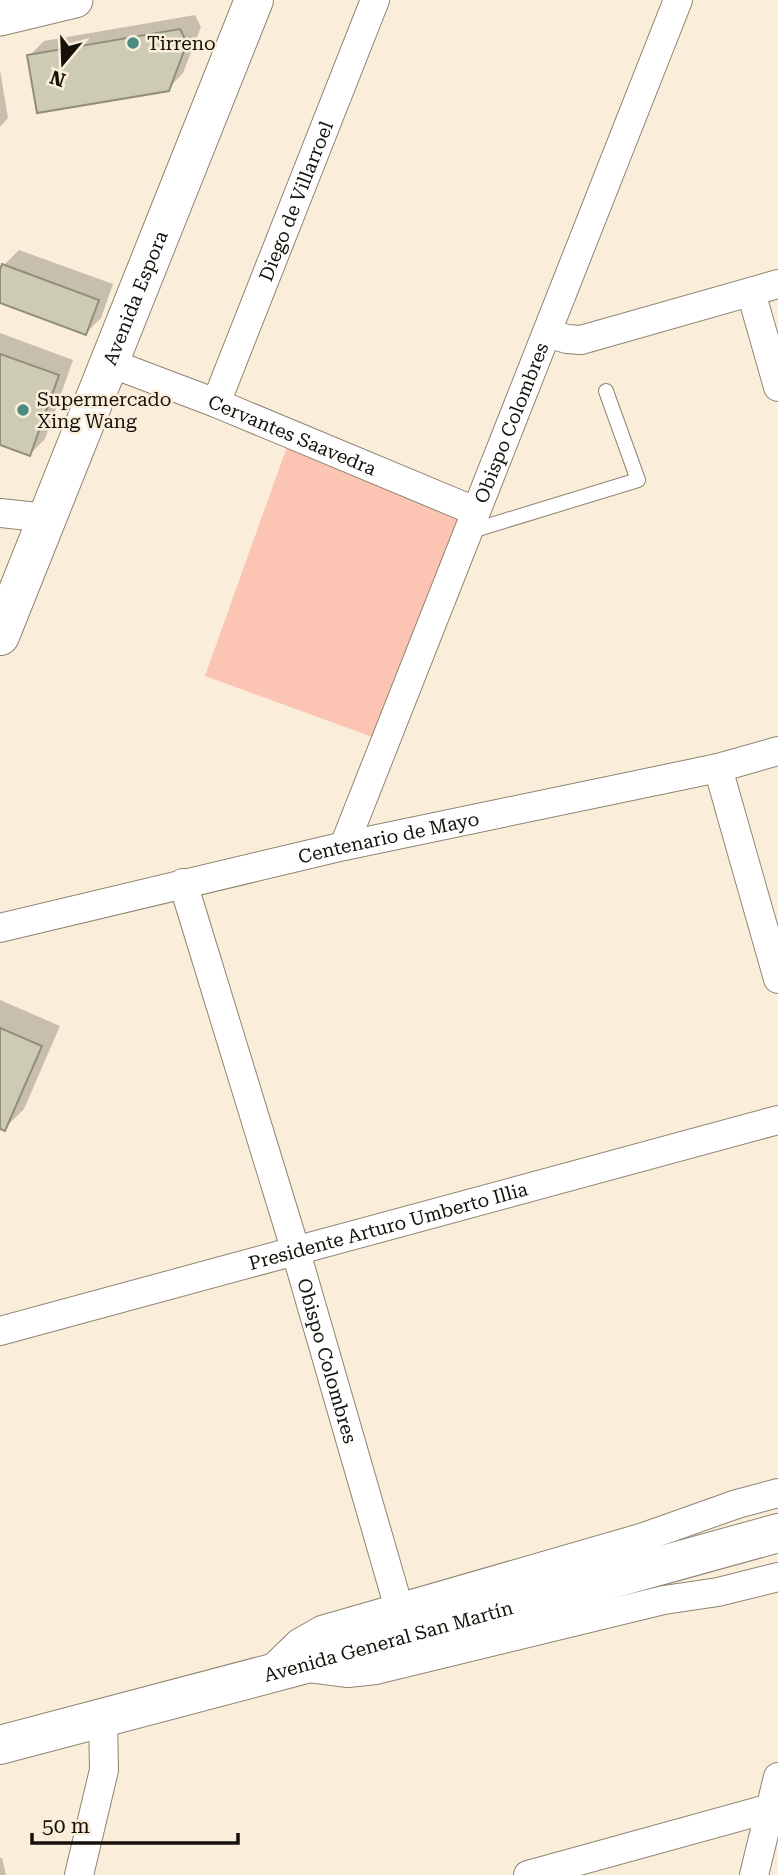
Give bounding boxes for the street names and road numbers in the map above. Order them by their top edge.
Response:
street label: Diego de Villarroel [254,118,338,285]
street label: Avenida Espora [98,227,173,369]
street label: Obispo Colombres [470,339,554,507]
street label: Cervantes Saavedra [205,390,380,481]
street label: Centenario de Mayo [296,807,481,869]
street label: Presidente Arturo Umberto Illia [246,1177,531,1275]
street label: Obispo Colombres [292,1276,362,1446]
street label: Avenida General San Martín [261,1596,516,1687]

